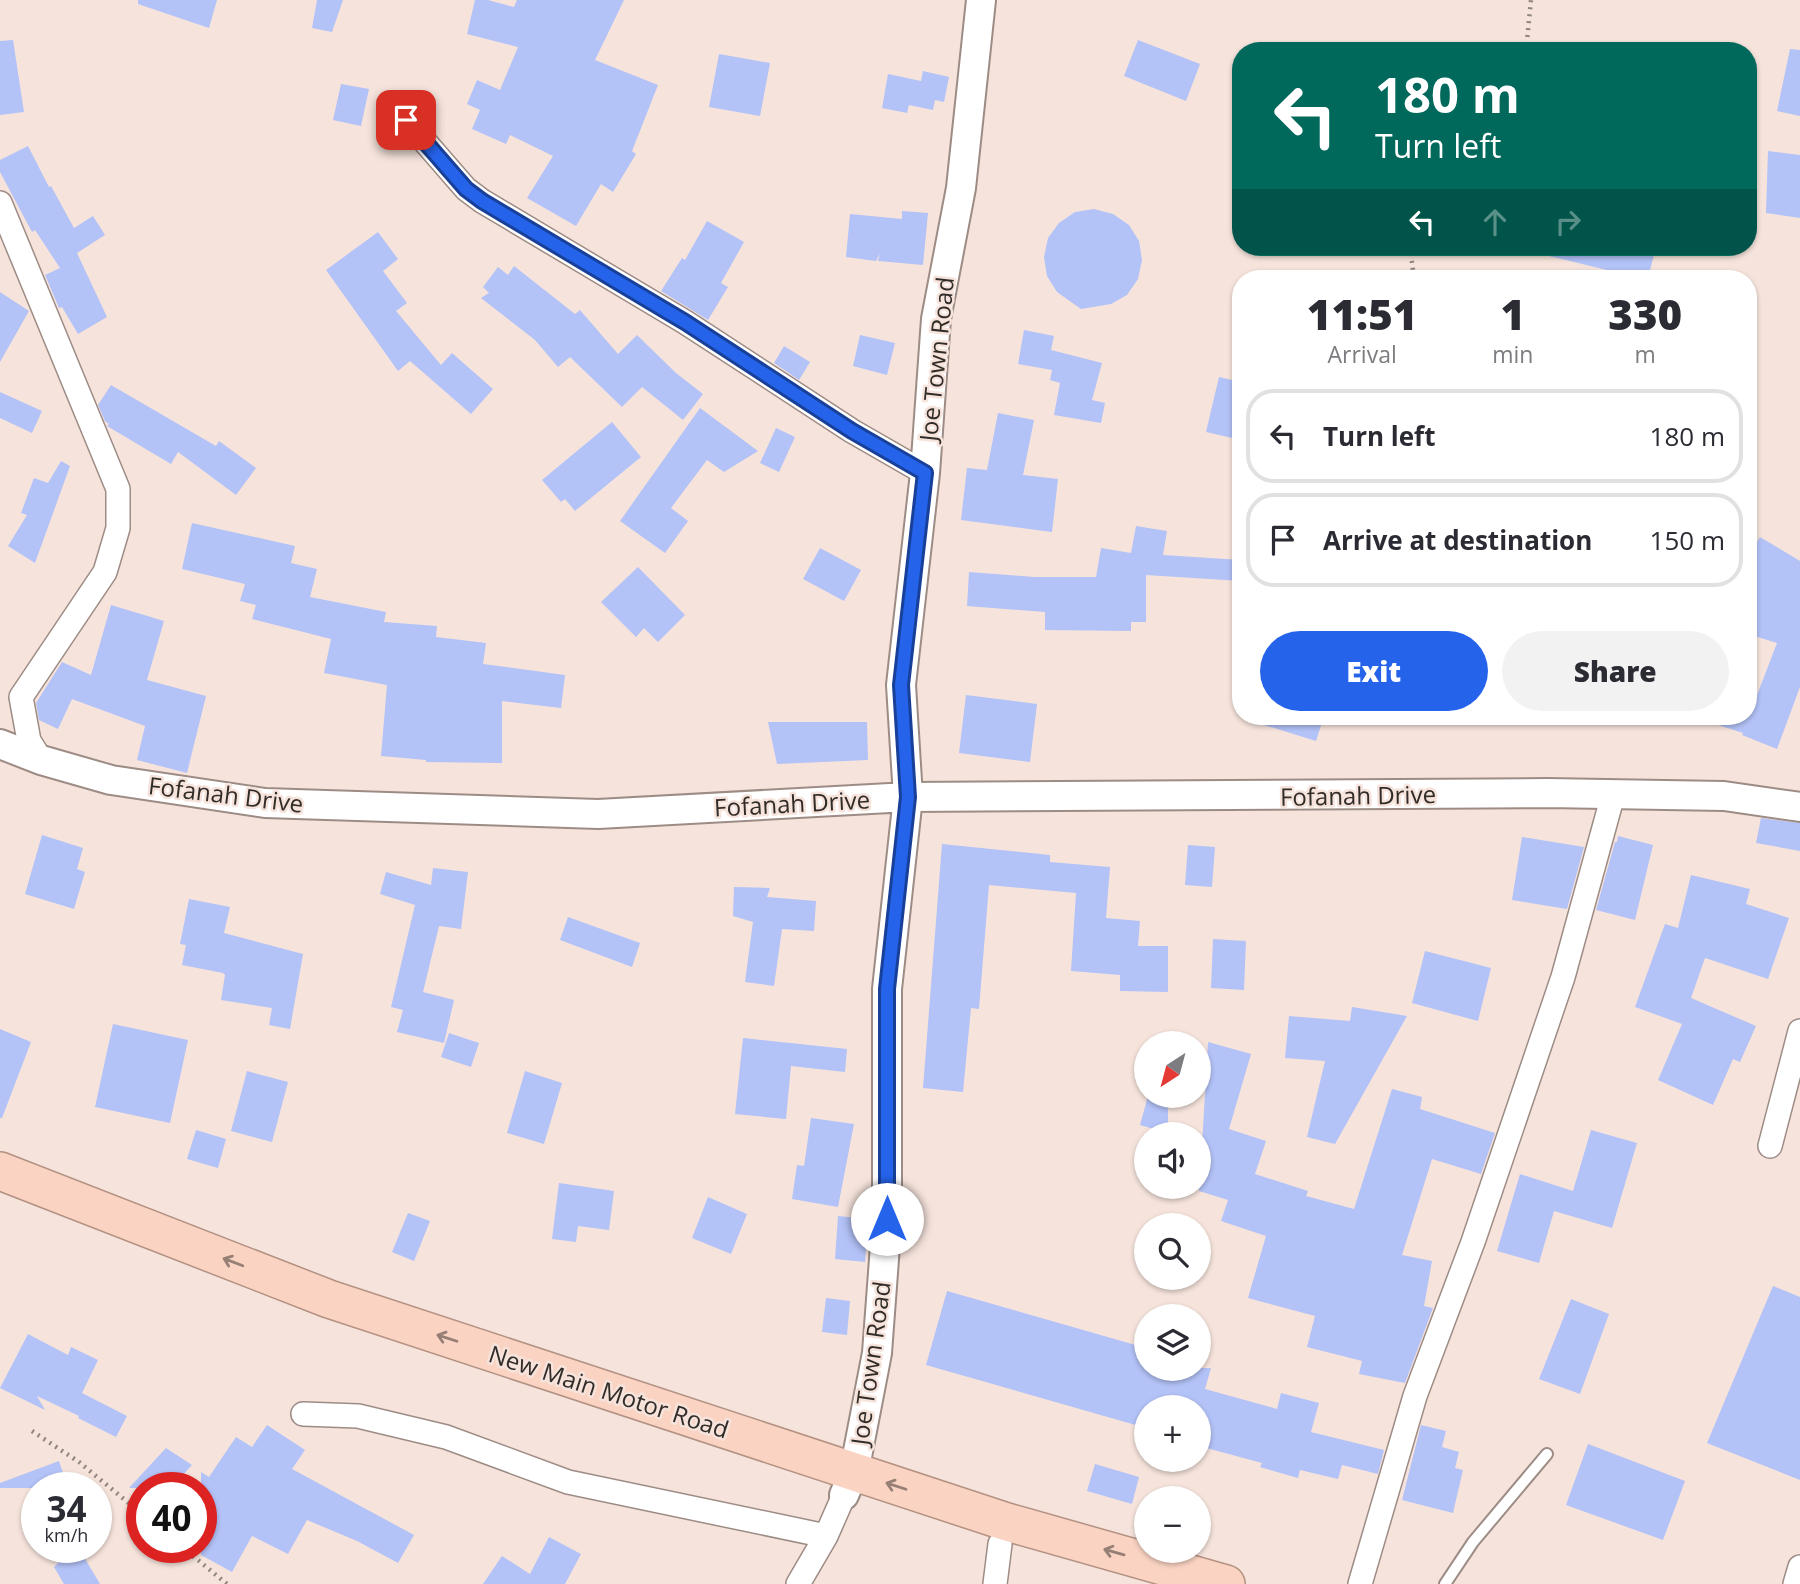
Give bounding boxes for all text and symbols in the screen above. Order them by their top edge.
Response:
text: 180 m [1375,61,1520,127]
icon: left [1260,70,1351,161]
pin [376,90,436,150]
icon: arrive [387,101,425,139]
text: Turn left [1375,124,1501,167]
icon: left [1403,203,1441,241]
icon: ahead [1476,203,1514,241]
icon: right [1549,203,1587,241]
street label: Joe Town Road [911,275,961,445]
text: 11:51 [1307,285,1417,342]
text: 1 [1501,285,1525,342]
text: 330 [1608,285,1682,342]
text: Arrival [1328,338,1397,370]
text: min [1492,338,1533,370]
text: m [1635,338,1656,370]
icon: left [1264,417,1302,455]
text: Turn left [1323,418,1435,454]
text: 180 m [1650,418,1725,454]
icon: arrive [1264,521,1302,559]
text: Arrive at destination [1323,522,1592,558]
text: 150 m [1650,522,1725,558]
button: Exit [1260,631,1488,711]
button: Share [1502,631,1729,711]
street label: Fofanah Drive [147,768,305,820]
street label: Fofanah Drive [1280,777,1436,813]
street label: Fofanah Drive [713,782,871,824]
north arrow [1134,1031,1211,1108]
map controls [1134,1031,1211,1563]
button: sound [1134,1122,1211,1199]
position arrow [850,1182,924,1256]
button: search [1134,1213,1211,1290]
one-way arrow [223,1254,244,1267]
street label: Joe Town Road [842,1279,898,1449]
button: layers [1134,1304,1211,1381]
one-way arrow [437,1331,459,1343]
street label: New Main Motor Road [485,1337,733,1445]
button: + [1134,1395,1211,1472]
speed limit sign: 40 [126,1472,217,1563]
one-way arrow [885,1478,907,1491]
text: 34 [46,1485,87,1532]
button: − [1134,1486,1211,1563]
text: km/h [45,1523,88,1547]
one-way arrow [1103,1545,1126,1558]

